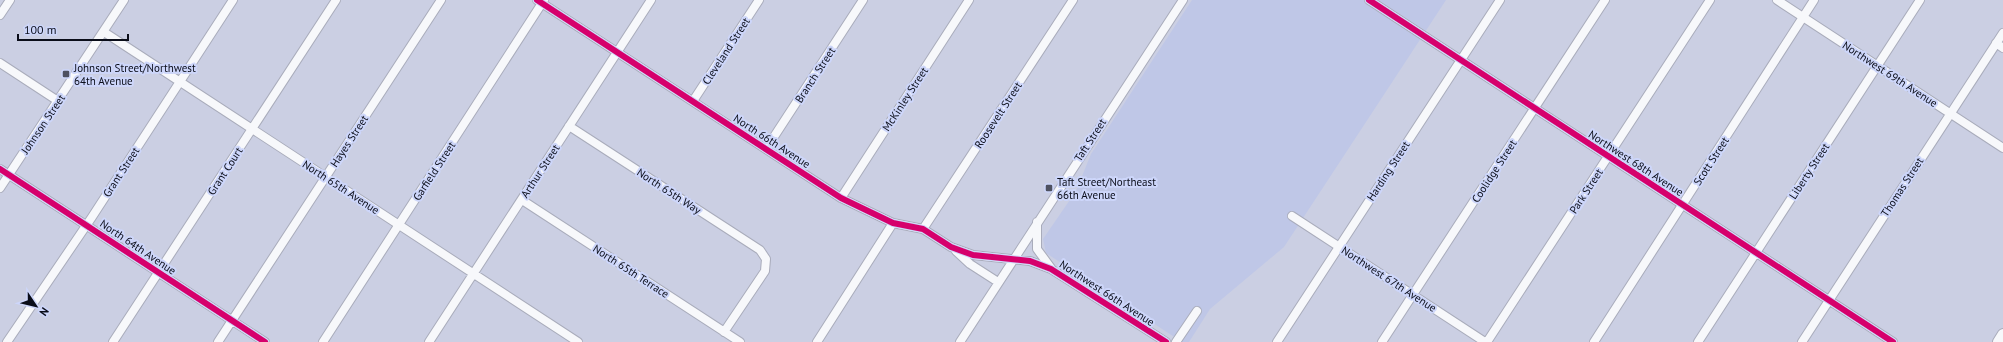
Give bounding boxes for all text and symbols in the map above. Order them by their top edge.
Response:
street label: Cleveland Street [699,15,753,87]
scale bar [18,16,128,42]
text: 100 m [24,22,57,37]
street label: Northwest 69th Avenue [1840,38,1941,110]
street label: Branch Street [792,44,838,106]
place label: Johnson Street/Northwest 64th Avenue [73,61,196,88]
street label: McKinley Street [879,64,931,134]
marker: Johnson Street/Northwest 64th Avenue [61,69,71,79]
street label: Roosevelt Street [971,79,1025,151]
street label: Johnson Street [17,91,68,157]
street label: North 66th Avenue [731,111,813,171]
street label: Hayes Street [327,112,371,170]
street label: Taft Street [1071,116,1109,164]
street label: Northwest 68th Avenue [1586,127,1687,199]
street label: Scott Street [1690,134,1732,188]
street label: Coolidge Street [1468,137,1520,205]
street label: Harding Street [1363,138,1413,204]
street label: Garfield Street [410,139,458,203]
street label: Liberty Street [1786,140,1832,202]
street label: Arthur Street [518,141,563,200]
street label: Grant Street [100,144,142,200]
street label: Grant Court [204,144,246,198]
street label: Thomas Street [1878,154,1927,219]
street label: North 65th Avenue [300,157,382,217]
street label: North 65th Way [634,165,704,217]
street label: Park Street [1566,166,1606,216]
place label: Taft Street/Northeast 66th Avenue [1057,175,1156,202]
marker: Taft Street/Northeast 66th Avenue [1044,183,1054,193]
street label: North 64th Avenue [97,216,179,278]
street label: North 65th Terrace [590,241,672,301]
street label: Northwest 67th Avenue [1339,243,1439,315]
street label: Northwest 66th Avenue [1057,257,1158,329]
north arrow [16,286,56,326]
text: N [36,305,52,319]

